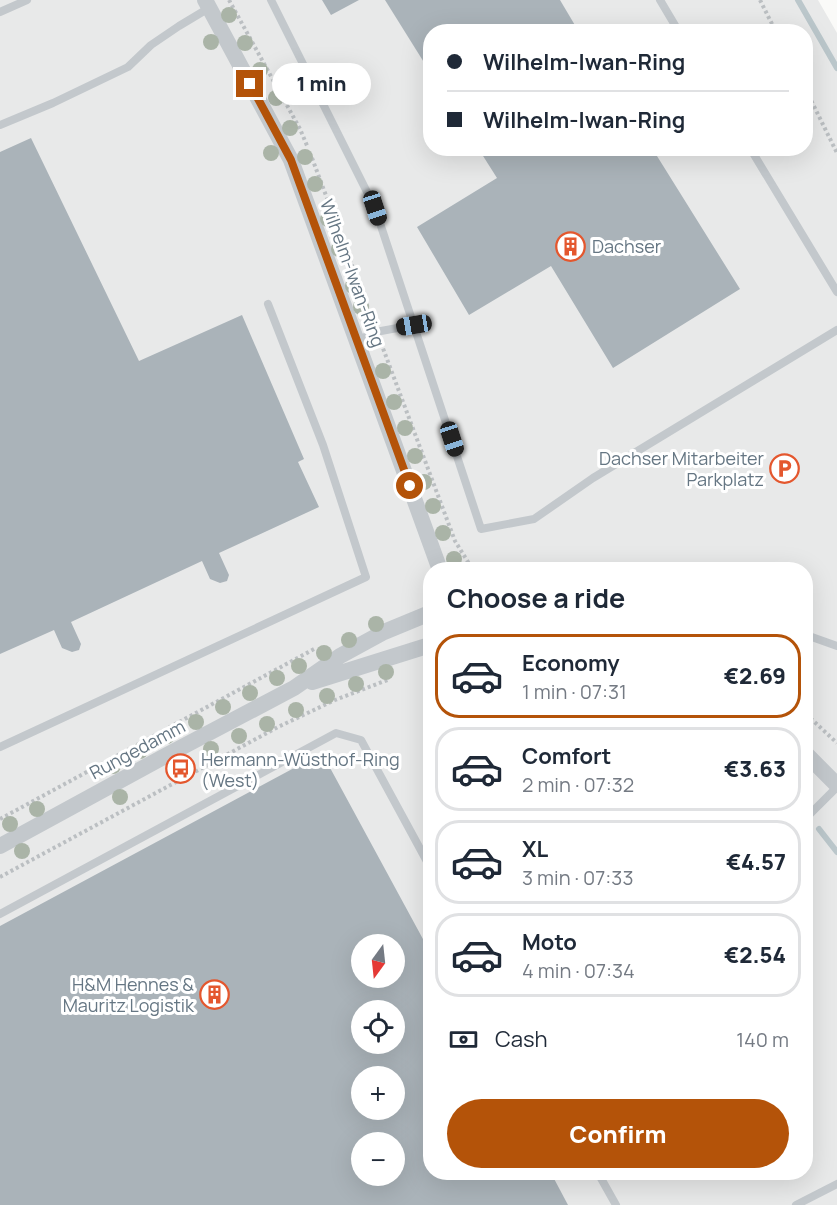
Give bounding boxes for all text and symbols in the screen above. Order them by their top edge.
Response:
text: Wilhelm-Iwan-Ring [483,47,685,77]
callout: 1 min [271,63,370,105]
route end [236,70,263,97]
text: 1 min [296,70,347,97]
text: Wilhelm-Iwan-Ring [483,105,685,135]
car [361,188,389,228]
street label: Wilhelm-Iwan-Ring [315,196,391,350]
building icon: Dachser [555,230,587,262]
place label: Dachser [592,234,662,258]
car [395,313,433,337]
car [438,419,466,459]
place label: Dachser Mitarbeiter Parkplatz [599,446,765,491]
parking icon: Dachser Mitarbeiter Parkplatz [769,452,801,484]
route start [396,472,423,499]
text: Choose a ride [447,579,625,616]
text: Economy [522,648,620,678]
icon: car [450,649,504,703]
text: €2.69 [724,661,786,691]
text: 1 min · 07:31 [522,678,627,705]
street label: Rungedamm [85,714,189,784]
text: Comfort [522,741,611,771]
icon: car [450,742,504,796]
place label: Hermann-Wüsthof-Ring (West) [201,747,400,792]
bus stop icon: Hermann-Wüsthof-Ring (West) [164,753,196,785]
text: €3.63 [724,754,786,784]
text: 2 min · 07:32 [522,771,634,798]
text: XL [522,834,548,864]
icon: car [450,835,504,889]
text: €4.57 [726,847,786,877]
text: 3 min · 07:33 [522,864,633,891]
text: Moto [522,927,577,957]
icon: car [450,928,504,982]
north arrow [351,934,405,988]
map controls [351,934,405,1186]
text: €2.54 [724,940,786,970]
text: 4 min · 07:34 [522,957,635,984]
place label: H&M Hennes & Mauritz Logistik [63,972,195,1017]
building icon: H&M Hennes & Mauritz Logistik [199,978,231,1010]
button: locate [351,1000,405,1054]
icon: cash [447,1023,480,1056]
text: Cash [495,1024,548,1054]
text: 140 m [736,1026,789,1053]
button: + [351,1066,405,1120]
button: Confirm [447,1099,789,1168]
button: − [351,1132,405,1186]

